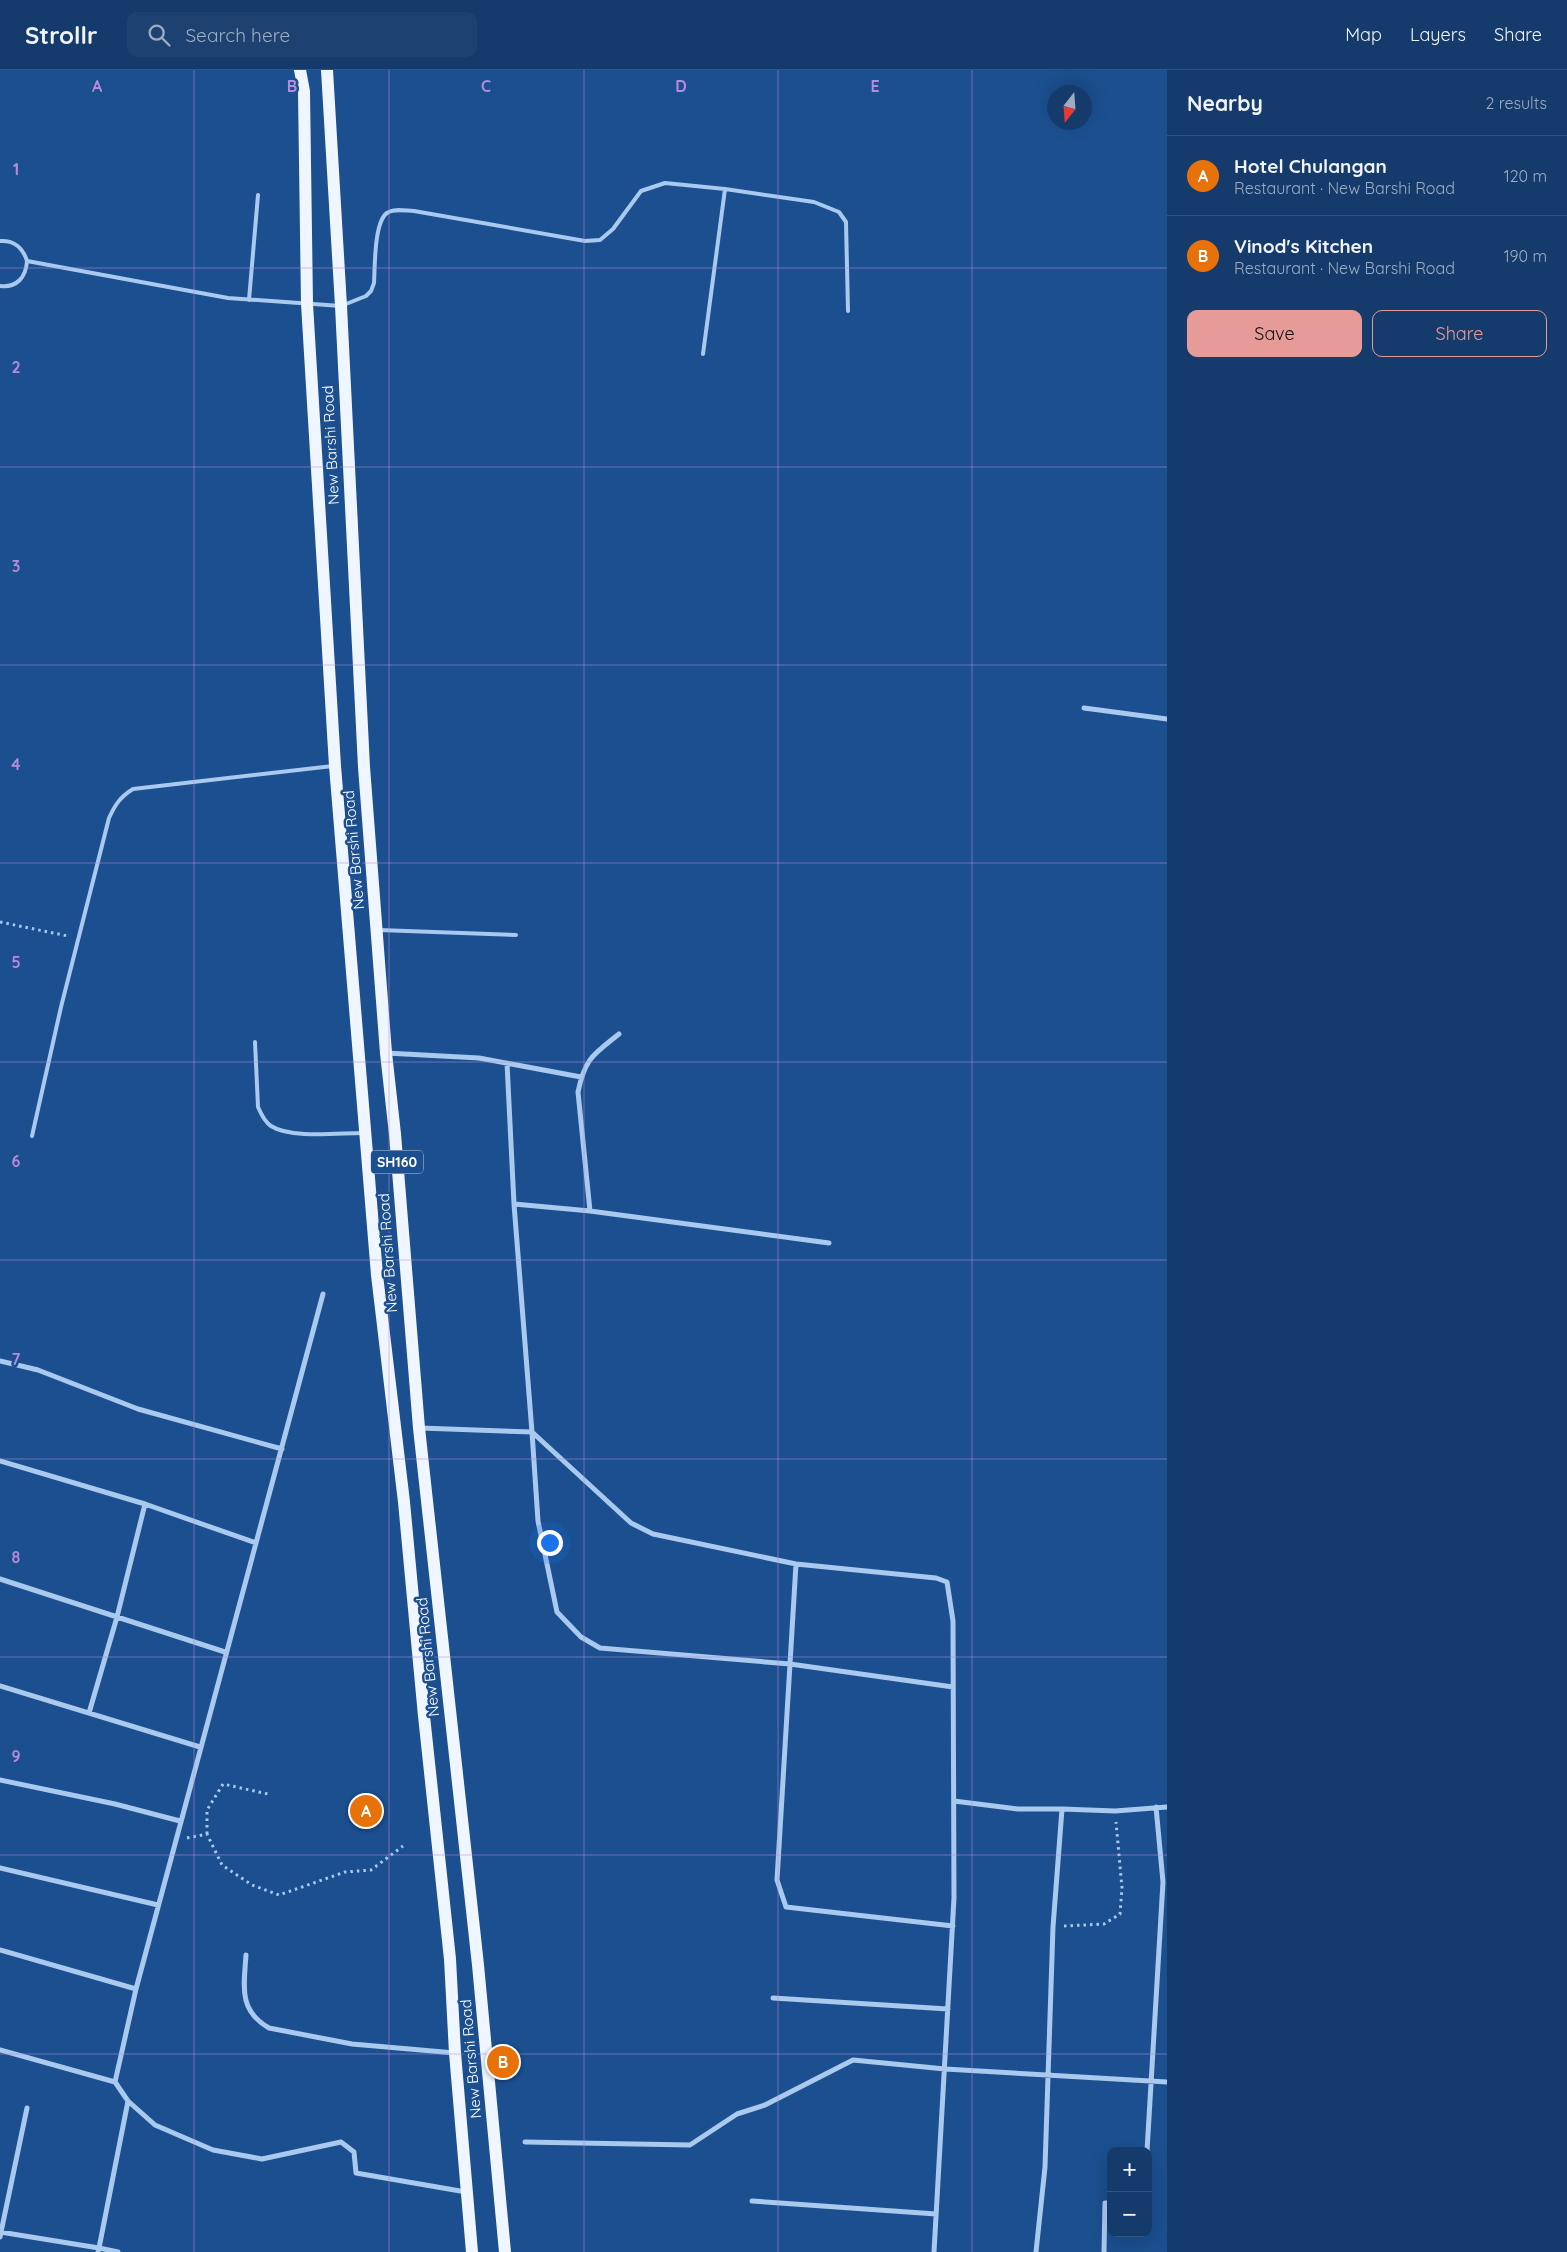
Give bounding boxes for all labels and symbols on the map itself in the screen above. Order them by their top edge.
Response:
text: A [92,76,103,96]
text: B [287,76,297,96]
text: C [481,76,491,96]
text: D [675,76,687,96]
text: E [870,76,880,96]
north arrow [1047,85,1092,130]
text: 1 [13,159,19,179]
text: 2 [11,357,21,377]
street label: New Barshi Road [318,385,343,505]
text: 3 [12,556,20,576]
text: 4 [11,754,21,774]
street label: New Barshi Road [339,790,368,910]
text: 5 [11,952,21,972]
road number: SH160 [371,1150,423,1174]
text: 6 [12,1151,21,1171]
street label: New Barshi Road [374,1193,401,1313]
text: 7 [12,1349,21,1369]
your location [537,1530,563,1556]
text: 8 [12,1547,21,1567]
street label: New Barshi Road [412,1597,443,1717]
text: 9 [11,1746,21,1766]
pin: A [350,1792,382,1830]
street label: New Barshi Road [456,1999,485,2119]
pin: B [487,2043,519,2081]

